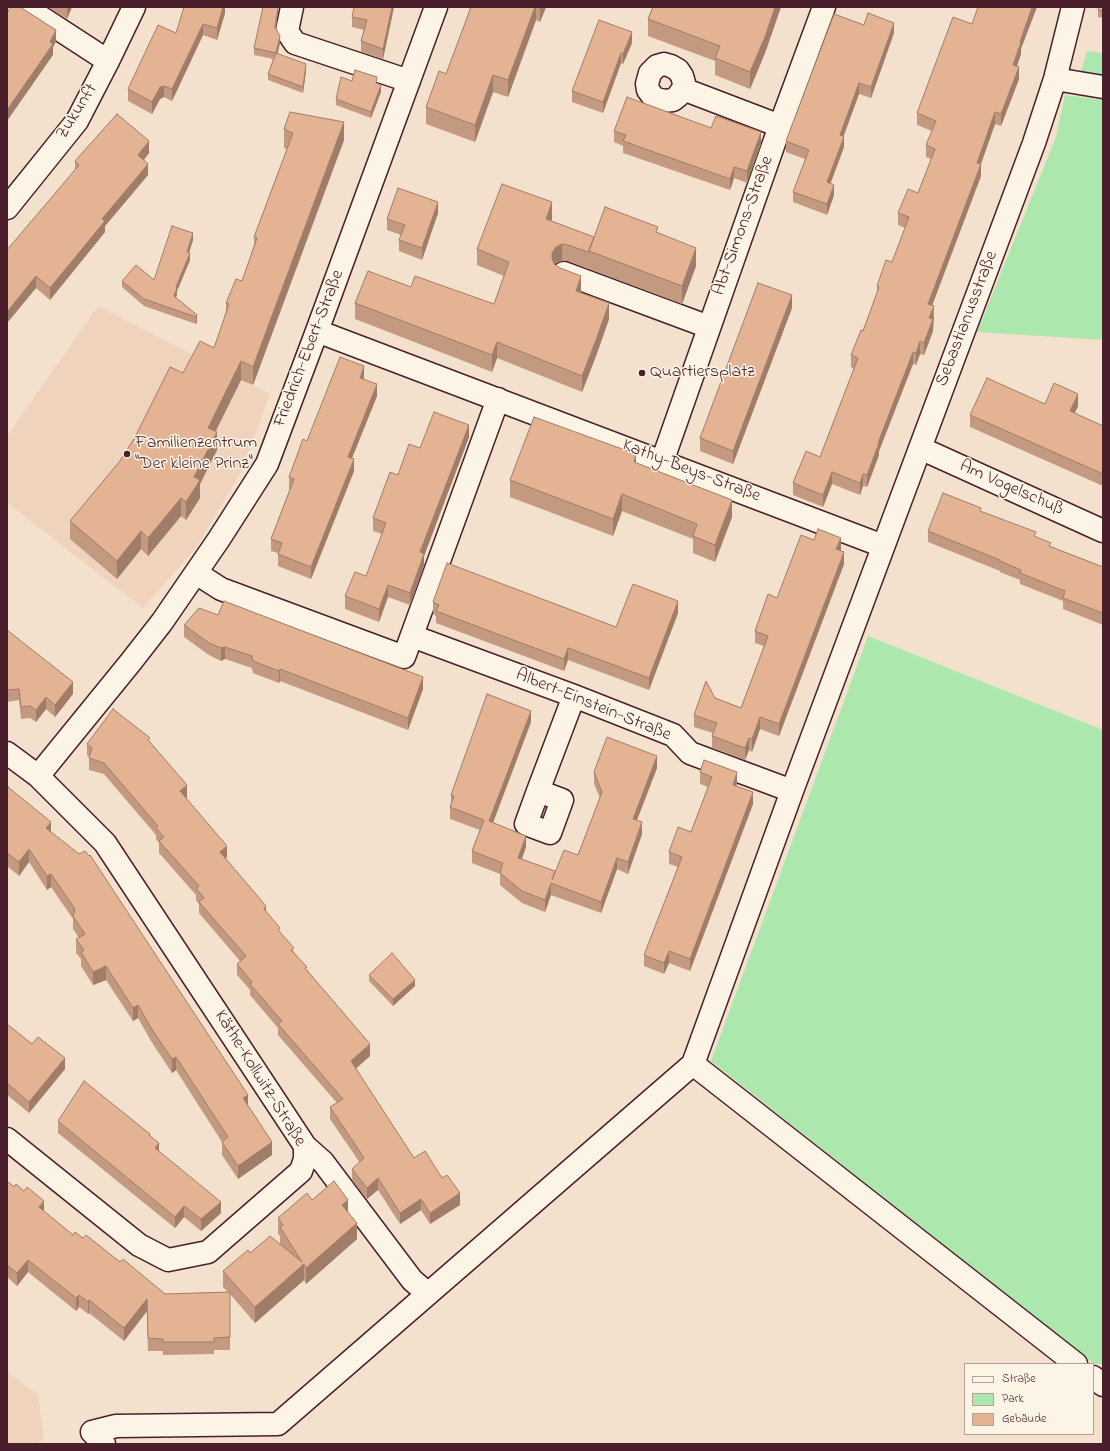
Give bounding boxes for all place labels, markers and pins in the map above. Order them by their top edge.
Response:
place label: Quartiersplatz [650,362,755,384]
marker: Quartiersplatz [637,368,647,378]
place label: Familienzentrum "Der kleine Prinz" [135,433,257,476]
marker: Familienzentrum "Der kleine Prinz" [122,449,132,459]

